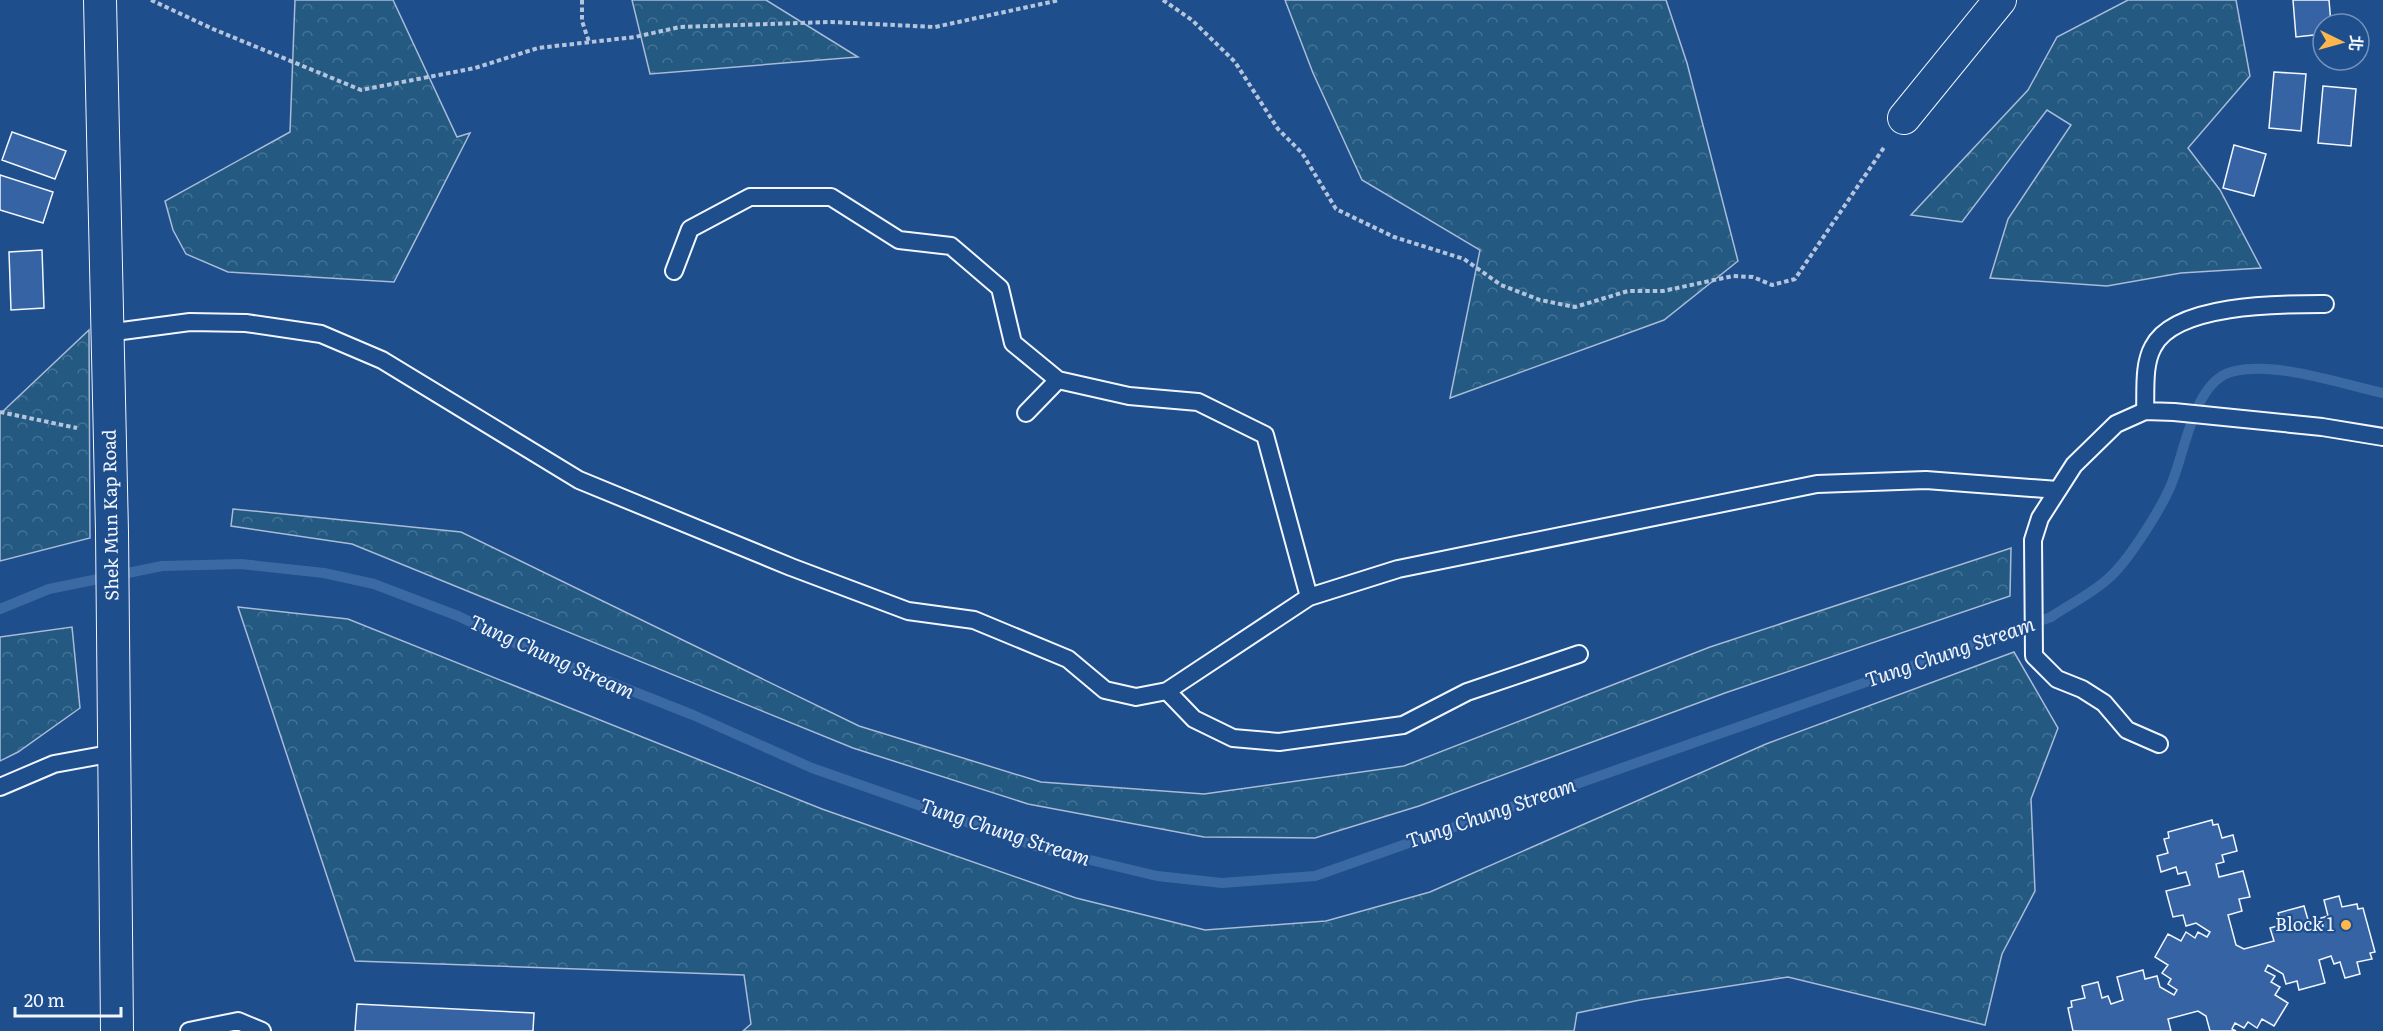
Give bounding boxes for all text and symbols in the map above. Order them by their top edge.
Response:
north arrow [2311,12,2371,72]
text: 北 [2344,34,2370,52]
street label: Shek Mun Kap Road [95,429,124,601]
water label: Tung Chung Stream [466,605,640,705]
water label: Tung Chung Stream [1861,607,2039,693]
water label: Tung Chung Stream [1402,768,1580,854]
water label: Tung Chung Stream [917,788,1095,872]
place label: Block 1 [2275,910,2334,937]
marker: Block 1 [2339,918,2353,932]
scale bar [15,980,122,1018]
text: 20 m [24,986,65,1013]

